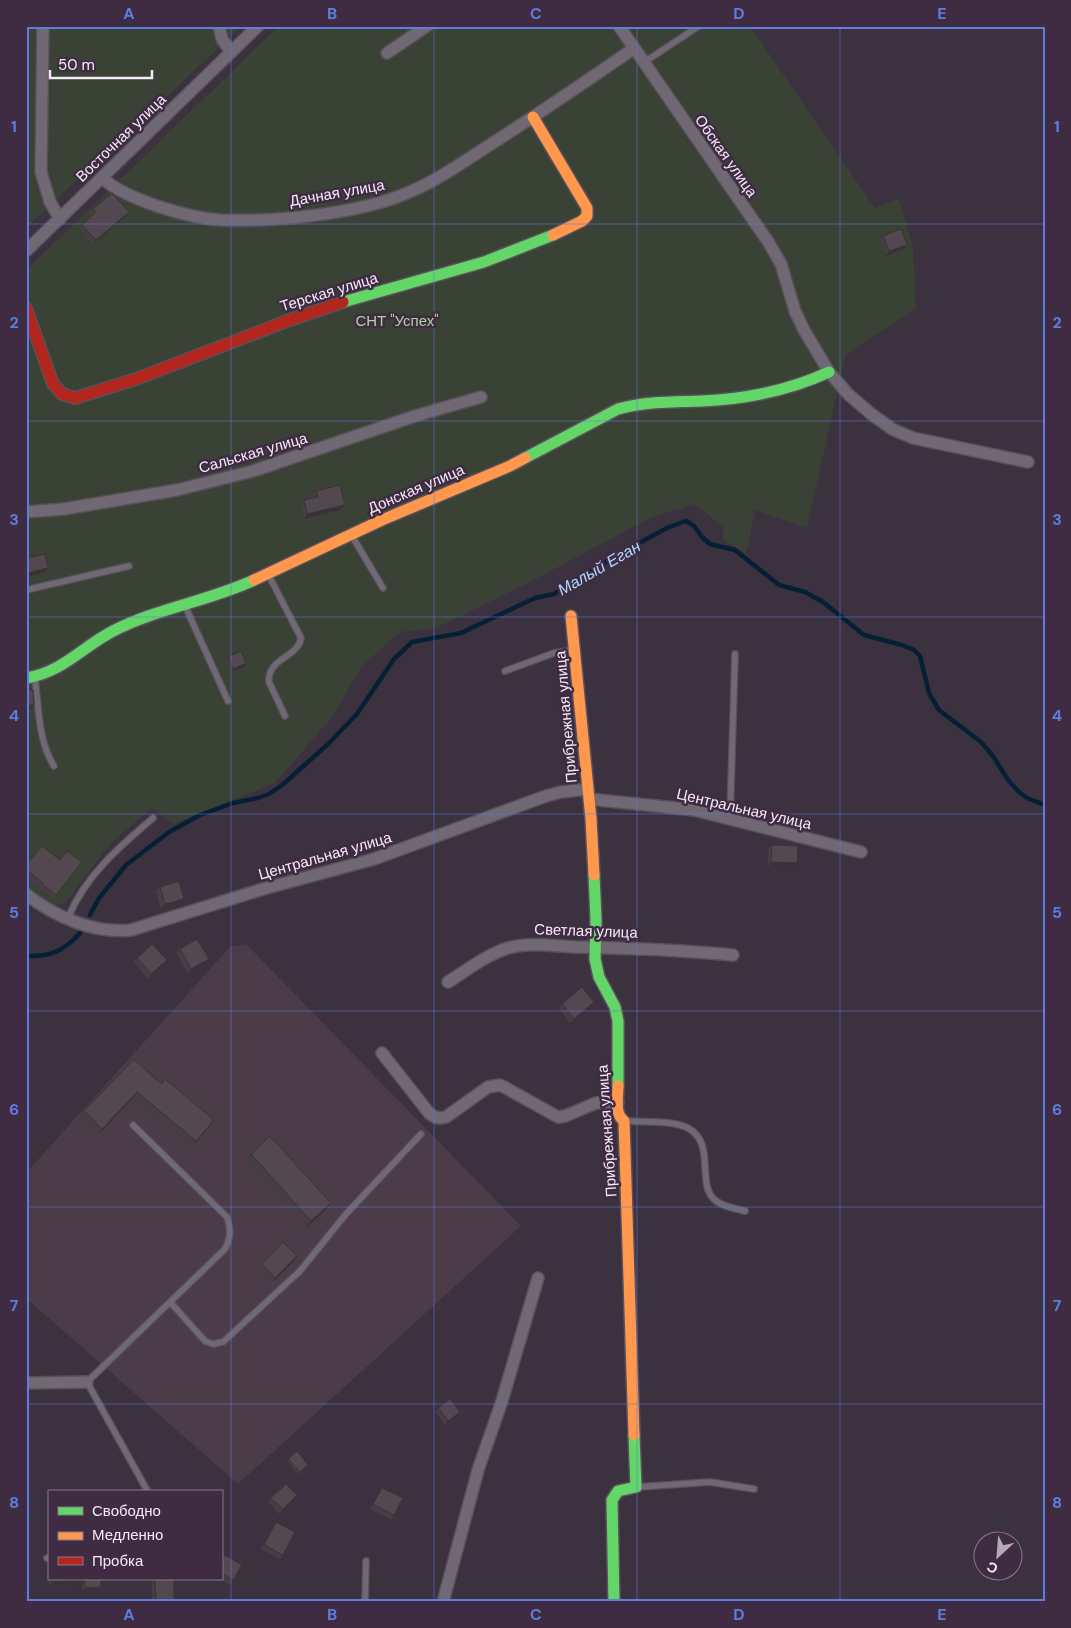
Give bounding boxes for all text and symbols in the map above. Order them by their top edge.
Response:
text: A [123,3,135,24]
text: B [327,3,337,24]
text: C [530,3,542,24]
text: D [733,3,745,24]
text: E [937,3,947,24]
scale bar [50,48,152,80]
text: 50 m [58,55,95,75]
street label: Восточная улица [71,89,171,186]
street label: Обская улица [690,111,762,202]
text: 1 [11,116,17,137]
text: 1 [1054,116,1060,137]
street label: Дачная улица [288,175,387,211]
street label: Терская улица [278,267,381,316]
park label: СНТ "Успех" [355,311,439,331]
text: 2 [9,312,19,333]
text: 2 [1052,312,1062,333]
street label: Сальская улица [196,428,310,478]
street label: Донская улица [365,459,468,518]
text: 3 [9,509,19,530]
text: 3 [1052,509,1062,530]
water label: Малый Еган [554,536,644,600]
street label: Прибрежная улица [550,649,582,784]
text: 4 [9,705,19,726]
text: 4 [1052,705,1062,726]
street label: Центральная улица [675,784,814,834]
street label: Центральная улица [256,827,395,885]
text: 5 [9,902,19,923]
text: 5 [1052,902,1062,923]
street label: Светлая улица [534,919,639,943]
street label: Прибрежная улица [592,1064,622,1198]
text: 6 [9,1099,19,1120]
text: 6 [1052,1099,1062,1120]
text: 7 [10,1295,19,1316]
text: 7 [1053,1295,1062,1316]
legend [48,1490,222,1580]
text: 8 [9,1492,19,1513]
text: 8 [1052,1492,1062,1513]
text: Свободно [92,1501,161,1521]
text: Медленно [92,1525,163,1545]
north arrow [974,1530,1024,1580]
text: Пробка [92,1551,144,1571]
text: С [984,1557,1001,1578]
text: A [123,1604,135,1625]
text: B [327,1604,337,1625]
text: C [530,1604,542,1625]
text: D [733,1604,745,1625]
text: E [937,1604,947,1625]

